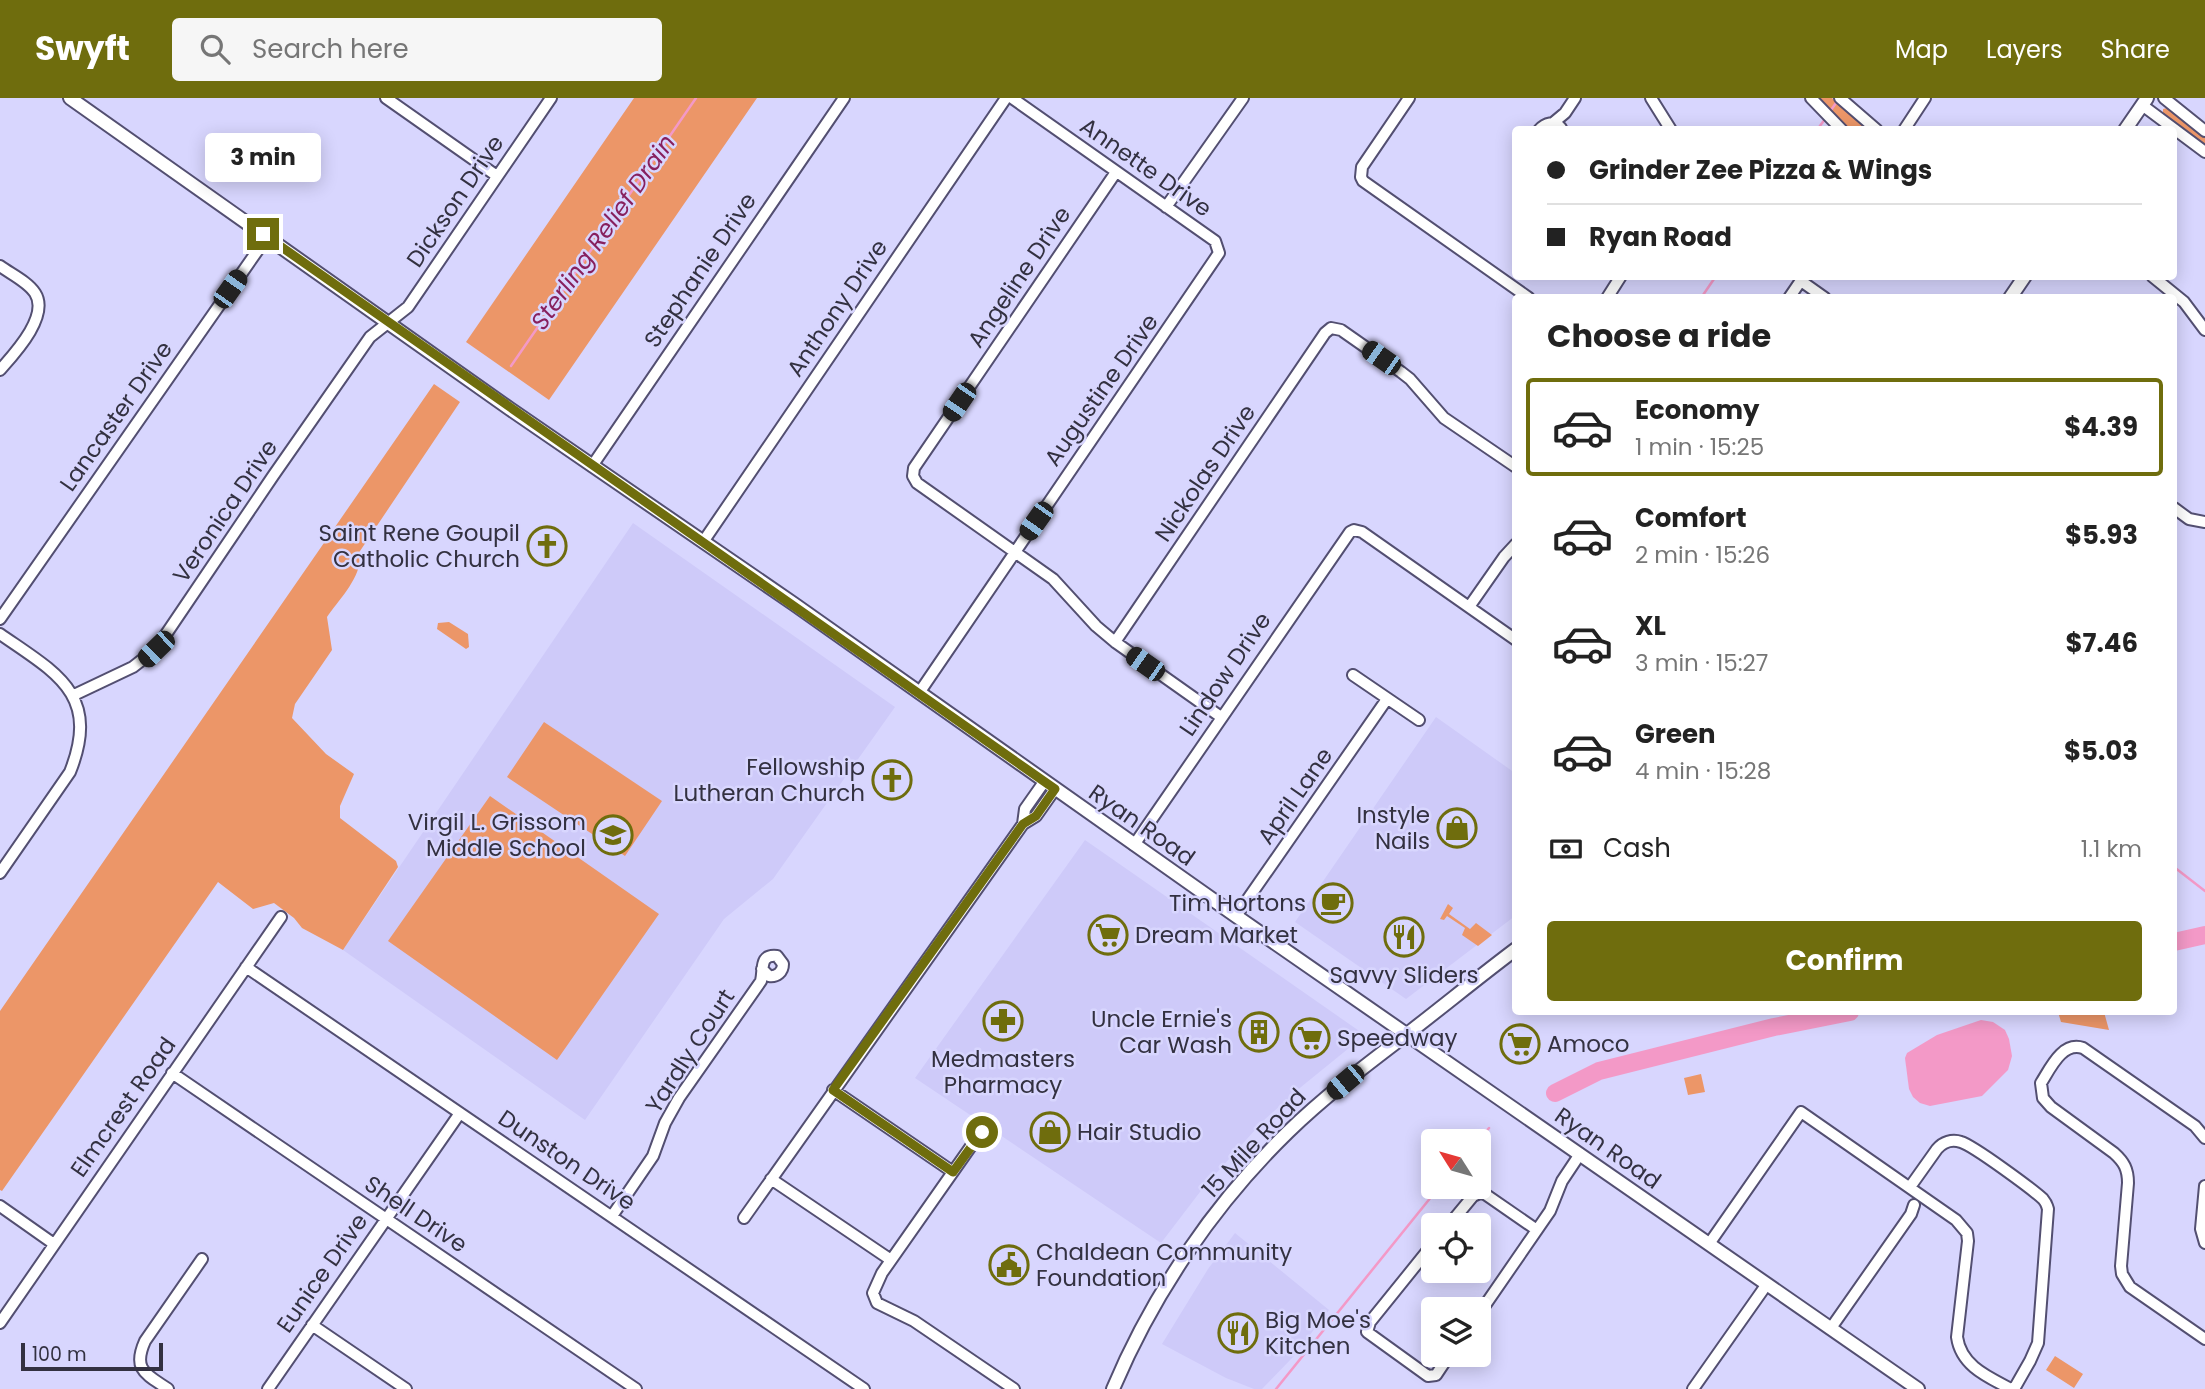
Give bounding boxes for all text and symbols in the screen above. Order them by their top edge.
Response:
search box [172,18,662,81]
text: Swyft [35,25,130,72]
icon: search [196,30,234,68]
text: Search here [252,31,409,67]
text: Map [1895,33,1948,66]
text: Layers [1986,33,2062,66]
text: Share [2100,33,2170,66]
street label: Annette Drive [1074,110,1218,224]
water label: Sterling Relief Drain [523,128,683,336]
street label: Dickson Drive [399,129,511,273]
callout: 3 min [205,132,321,181]
text: 3 min [230,141,296,173]
text: Grinder Zee Pizza & Wings [1589,152,1932,188]
street label: Stephanie Drive [636,186,764,354]
street label: Angeline Drive [960,200,1078,354]
route end [247,218,279,250]
text: Ryan Road [1589,219,1732,255]
street label: Anthony Drive [779,233,895,383]
car [210,266,251,312]
street label: Augustine Drive [1036,307,1166,473]
text: Choose a ride [1547,313,1771,358]
street label: Lancaster Drive [52,334,180,498]
car [1358,337,1405,379]
car [939,379,980,425]
text: Economy [1635,392,1759,428]
icon: car [1551,396,1614,459]
street label: Nickolas Drive [1147,398,1263,548]
text: $4.39 [2064,409,2138,445]
text: 1 min · 15:25 [1635,431,1764,463]
street label: Veronica Drive [165,433,285,589]
car [1016,498,1057,544]
text: Comfort [1635,500,1747,536]
icon: car [1551,504,1614,567]
place label: Saint Rene Goupil Catholic Church [318,517,520,575]
text: $5.93 [2065,517,2138,553]
church icon: Saint Rene Goupil Catholic Church [526,525,568,567]
text: 2 min · 15:26 [1635,539,1770,571]
street label: Lindow Drive [1172,606,1278,742]
text: XL [1635,608,1666,644]
icon: car [1551,612,1614,675]
text: $7.46 [2065,625,2138,661]
car [134,627,179,671]
car [1122,643,1169,685]
text: 3 min · 15:27 [1635,647,1768,679]
text: Green [1635,716,1716,752]
icon: car [1551,720,1614,783]
text: $5.03 [2064,733,2138,769]
street label: April Lane [1250,741,1340,851]
place label: Fellowship Lutheran Church [674,751,865,809]
text: 4 min · 15:28 [1635,755,1771,787]
church icon: Fellowship Lutheran Church [871,759,913,801]
street label: Ryan Road [1082,777,1202,873]
place label: Instyle Nails [1356,799,1430,857]
place label: Virgil L. Grissom Middle School [408,806,586,864]
shop icon: Instyle Nails [1436,807,1478,849]
school or university icon: Virgil L. Grissom Middle School [592,814,634,856]
icon: cash [1547,830,1585,868]
text: Cash [1603,830,1671,866]
text: 1.1 km [2081,833,2142,865]
cafe icon: Tim Hortons [1312,882,1354,924]
place label: Tim Hortons [1169,887,1306,919]
supermarket icon: Dream Market [1087,914,1129,956]
restaurant icon: Savvy Sliders [1383,916,1425,958]
place label: Dream Market [1135,919,1298,951]
button: Confirm [1547,921,2142,1001]
place label: Savvy Sliders [1329,959,1479,991]
street label: Yardly Court [638,983,742,1119]
pharmacy icon: Medmasters Pharmacy [982,1000,1024,1042]
place label: Uncle Ernie's Car Wash [1091,1003,1232,1061]
building icon: Uncle Ernie's Car Wash [1238,1011,1280,1053]
supermarket icon: Speedway [1289,1017,1331,1059]
place label: Speedway [1337,1022,1458,1054]
supermarket icon: Amoco [1499,1023,1541,1065]
place label: Amoco [1547,1028,1630,1060]
street label: Elmcrest Road [63,1031,183,1183]
place label: Medmasters Pharmacy [931,1043,1075,1101]
car [1323,1060,1368,1104]
street label: 15 Mile Road [1195,1081,1313,1205]
street label: Ryan Road [1548,1100,1668,1196]
street label: Dunston Drive [492,1102,642,1218]
shop icon: Hair Studio [1029,1111,1071,1153]
route start [966,1116,998,1148]
place label: Hair Studio [1077,1116,1201,1148]
north arrow [1421,1129,1491,1199]
map controls [1421,1129,1491,1367]
street label: Shell Drive [358,1168,474,1260]
street label: Eunice Drive [269,1207,375,1339]
button: locate [1421,1213,1491,1283]
place label: Chaldean Community Foundation [1036,1236,1292,1294]
public building icon: Chaldean Community Foundation [988,1244,1030,1286]
button: layers [1421,1297,1491,1367]
place label: Big Moe's Kitchen [1265,1304,1371,1362]
restaurant icon: Big Moe's Kitchen [1217,1312,1259,1354]
scale bar [21,1340,163,1372]
text: 100 m [32,1341,87,1368]

